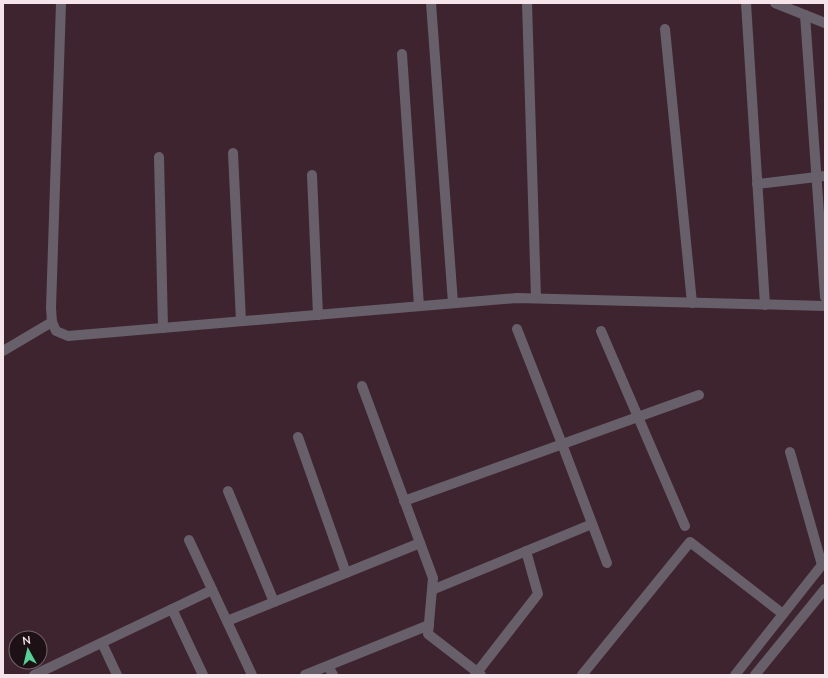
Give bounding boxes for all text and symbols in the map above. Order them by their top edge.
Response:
north arrow [8,630,48,670]
text: N [22,633,32,649]

